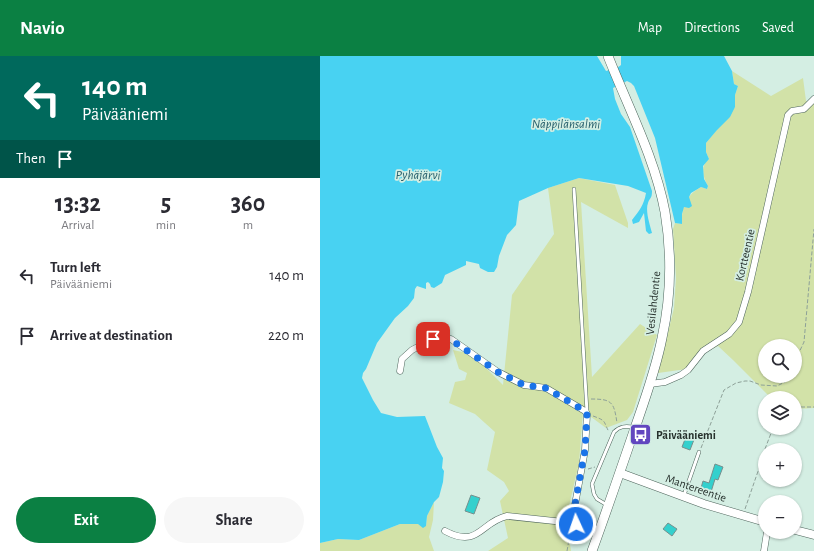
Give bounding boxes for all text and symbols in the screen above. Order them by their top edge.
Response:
text: Navio [20,19,65,38]
text: Map [638,21,662,35]
text: Directions [684,21,740,35]
text: Saved [762,21,794,35]
icon: left [16,72,68,124]
text: 140 m [82,73,148,101]
text: Päivääniemi [82,106,168,124]
water label: Näppilänsalmi [532,118,600,131]
icon: arrive [54,148,76,170]
text: Then [16,151,46,166]
water label: Pyhäjärvi [396,169,441,182]
text: 13:32 [55,192,101,216]
text: 5 [161,192,171,216]
text: 360 [231,192,265,216]
text: Arrival [61,219,95,232]
text: min [156,219,176,232]
text: m [243,219,253,232]
street label: Kortteentie [733,228,757,282]
text: Turn left [50,260,101,275]
icon: left [16,265,38,287]
text: 140 m [269,268,304,283]
street label: Vesilahdentie [644,271,662,335]
text: Päivääniemi [50,278,112,291]
pin [416,322,450,356]
icon: arrive [16,325,38,347]
text: Arrive at destination [50,328,173,343]
text: 220 m [268,328,304,343]
icon: arrive [422,328,444,350]
map controls [758,339,802,539]
button: search [758,339,802,383]
button: layers [758,391,802,435]
bus stop icon: Päivääniemi [627,422,653,448]
place label: Päivääniemi [656,429,716,441]
button: + [758,443,802,487]
street label: Mantereentie [664,472,728,504]
button: − [758,495,802,539]
button: Exit [16,497,156,543]
button: Share [164,497,304,543]
position arrow [555,503,597,545]

